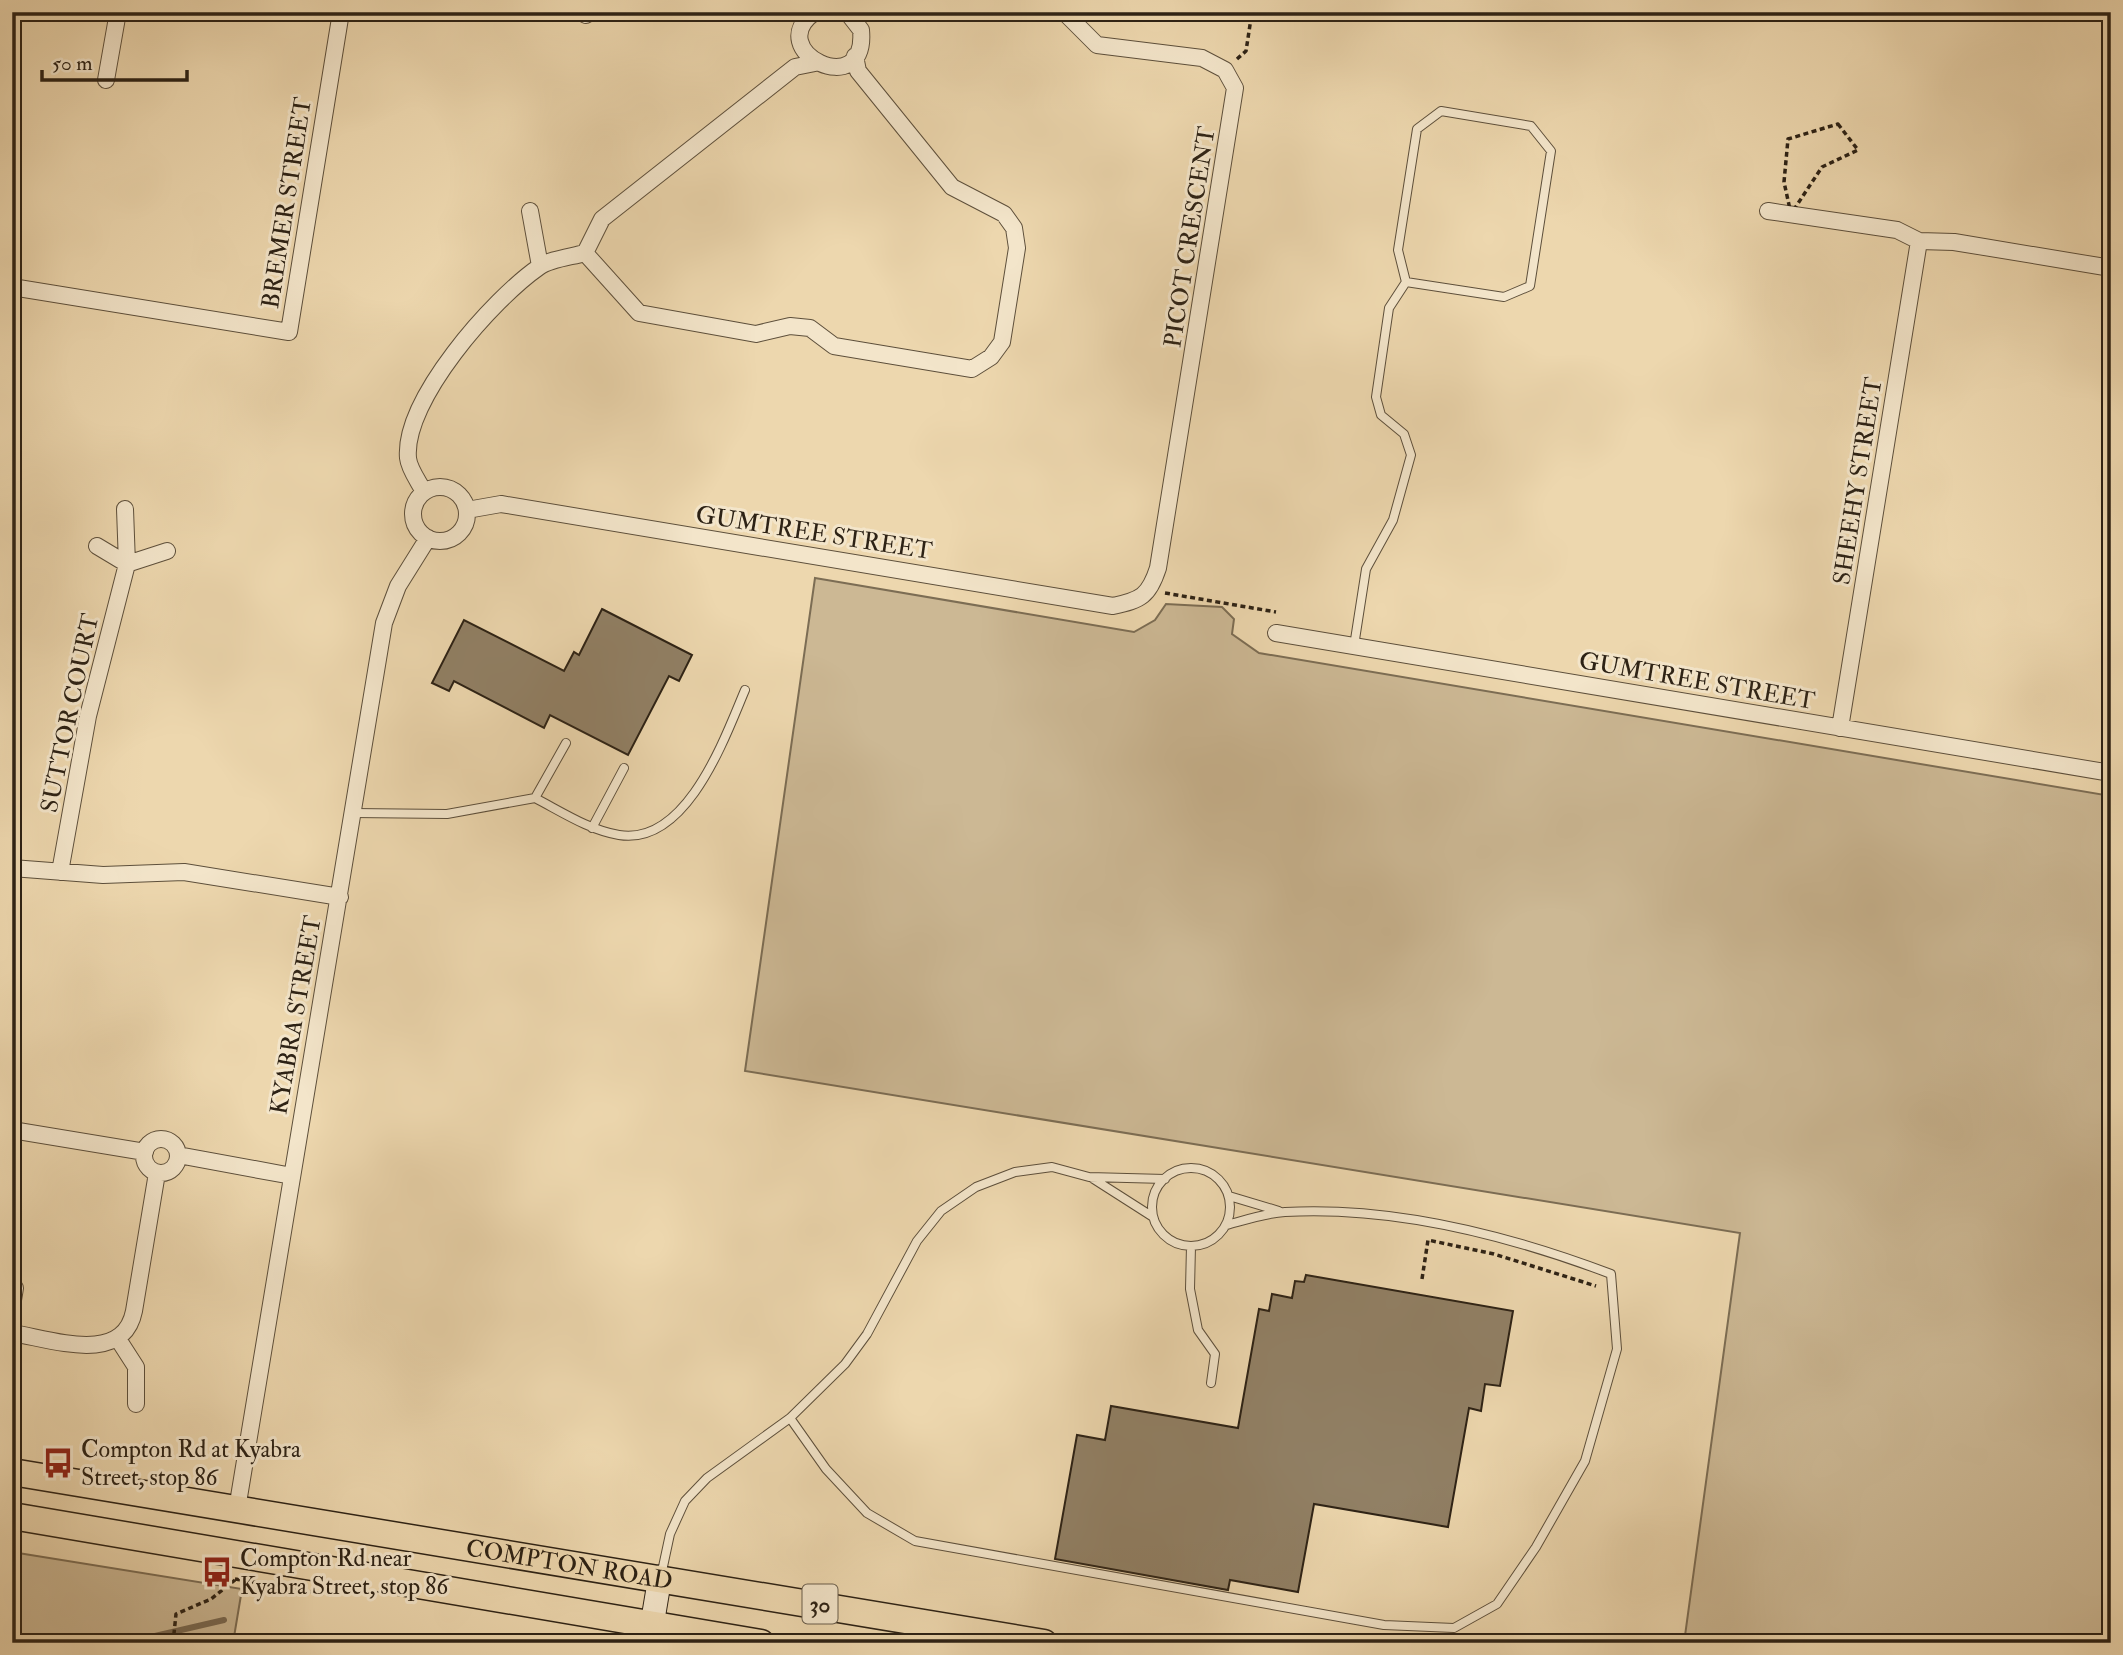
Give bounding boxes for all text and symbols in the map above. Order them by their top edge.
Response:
scale bar [42,38,187,82]
text: 50 m [52,50,93,77]
street label: BREMER STREET [255,95,319,311]
street label: PICOT CRESCENT [1157,124,1223,350]
street label: SHEEHY STREET [1826,375,1890,587]
street label: GUMTREE STREET [694,499,935,567]
street label: SUTTOR COURT [34,611,106,815]
street label: GUMTREE STREET [1577,645,1817,717]
street label: KYABRA STREET [263,913,329,1117]
place label: Compton Rd at Kyabra Street, stop 86 [81,1434,302,1493]
bus stop icon: Compton Rd at Kyabra Street, stop 86 [41,1446,75,1480]
street label: COMPTON ROAD [464,1532,675,1597]
place label: Compton Rd near Kyabra Street, stop 86 [240,1543,450,1602]
bus stop icon: Compton Rd near Kyabra Street, stop 86 [200,1555,234,1589]
road number: 30 [802,1584,838,1624]

